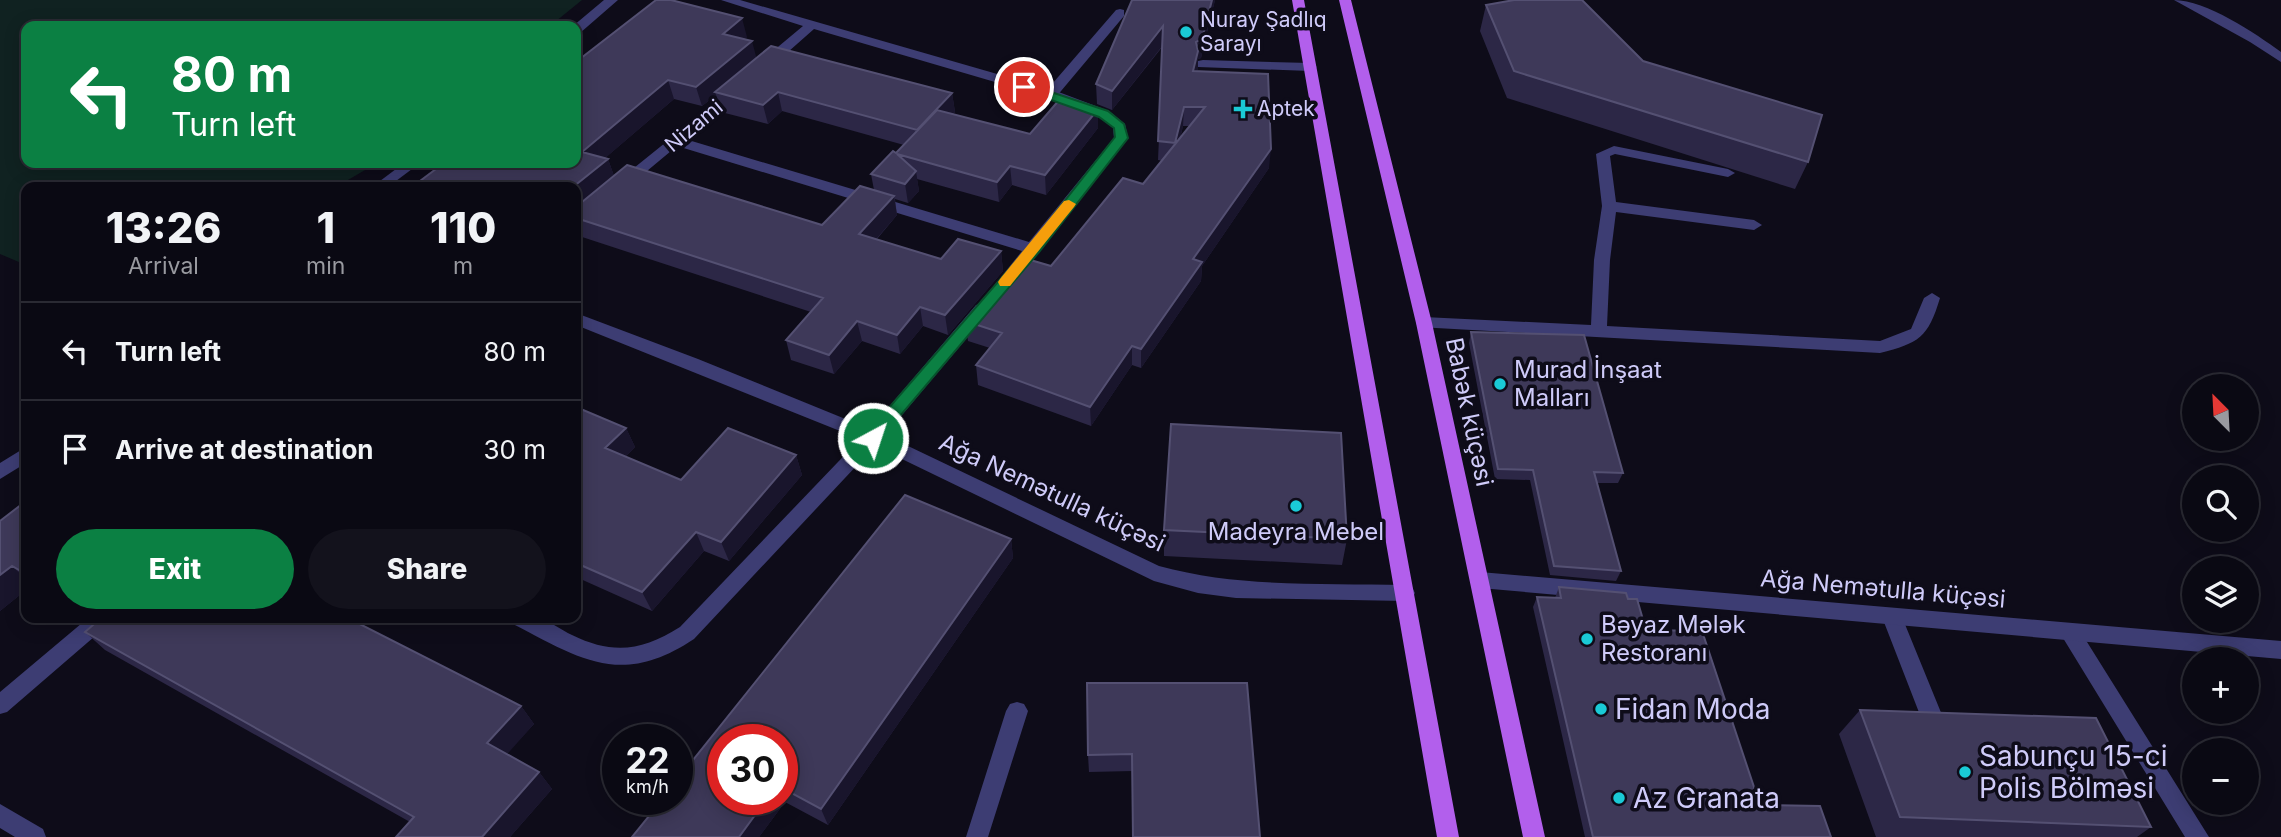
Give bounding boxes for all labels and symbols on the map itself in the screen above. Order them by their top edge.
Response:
place label: Nuray Şadlıq Sarayı [1200,7,1327,56]
marker: Nuray Şadlıq Sarayı [1178,24,1194,40]
pin [994,57,1054,117]
street label: Nizami [660,94,728,157]
place label: Aptek [1257,96,1315,121]
marker: Aptek [1235,101,1251,117]
street label: Babək küçəsi [1440,335,1499,489]
place label: Murad İnşaat Malları [1514,355,1662,412]
north arrow [2182,374,2259,452]
marker: Murad İnşaat Malları [1492,376,1508,392]
position arrow [836,401,910,475]
street label: Ağa Nemətulla küçəsi [935,427,1170,558]
marker: Madeyra Mebel [1288,498,1304,514]
place label: Madeyra Mebel [1208,517,1384,546]
street label: Ağa Nemətulla küçəsi [1759,563,2007,614]
place label: Bəyaz Mələk Restoranı [1601,610,1746,667]
marker: Bəyaz Mələk Restoranı [1579,631,1595,647]
place label: Fidan Moda [1615,692,1771,726]
marker: Fidan Moda [1593,701,1609,717]
speed limit sign: 30 [707,724,798,815]
place label: Sabunçu 15-ci Polis Bölməsi [1979,739,2167,805]
marker: Sabunçu 15-ci Polis Bölməsi [1957,764,1973,780]
place label: Az Granata [1633,781,1780,815]
marker: Az Granata [1611,790,1627,806]

